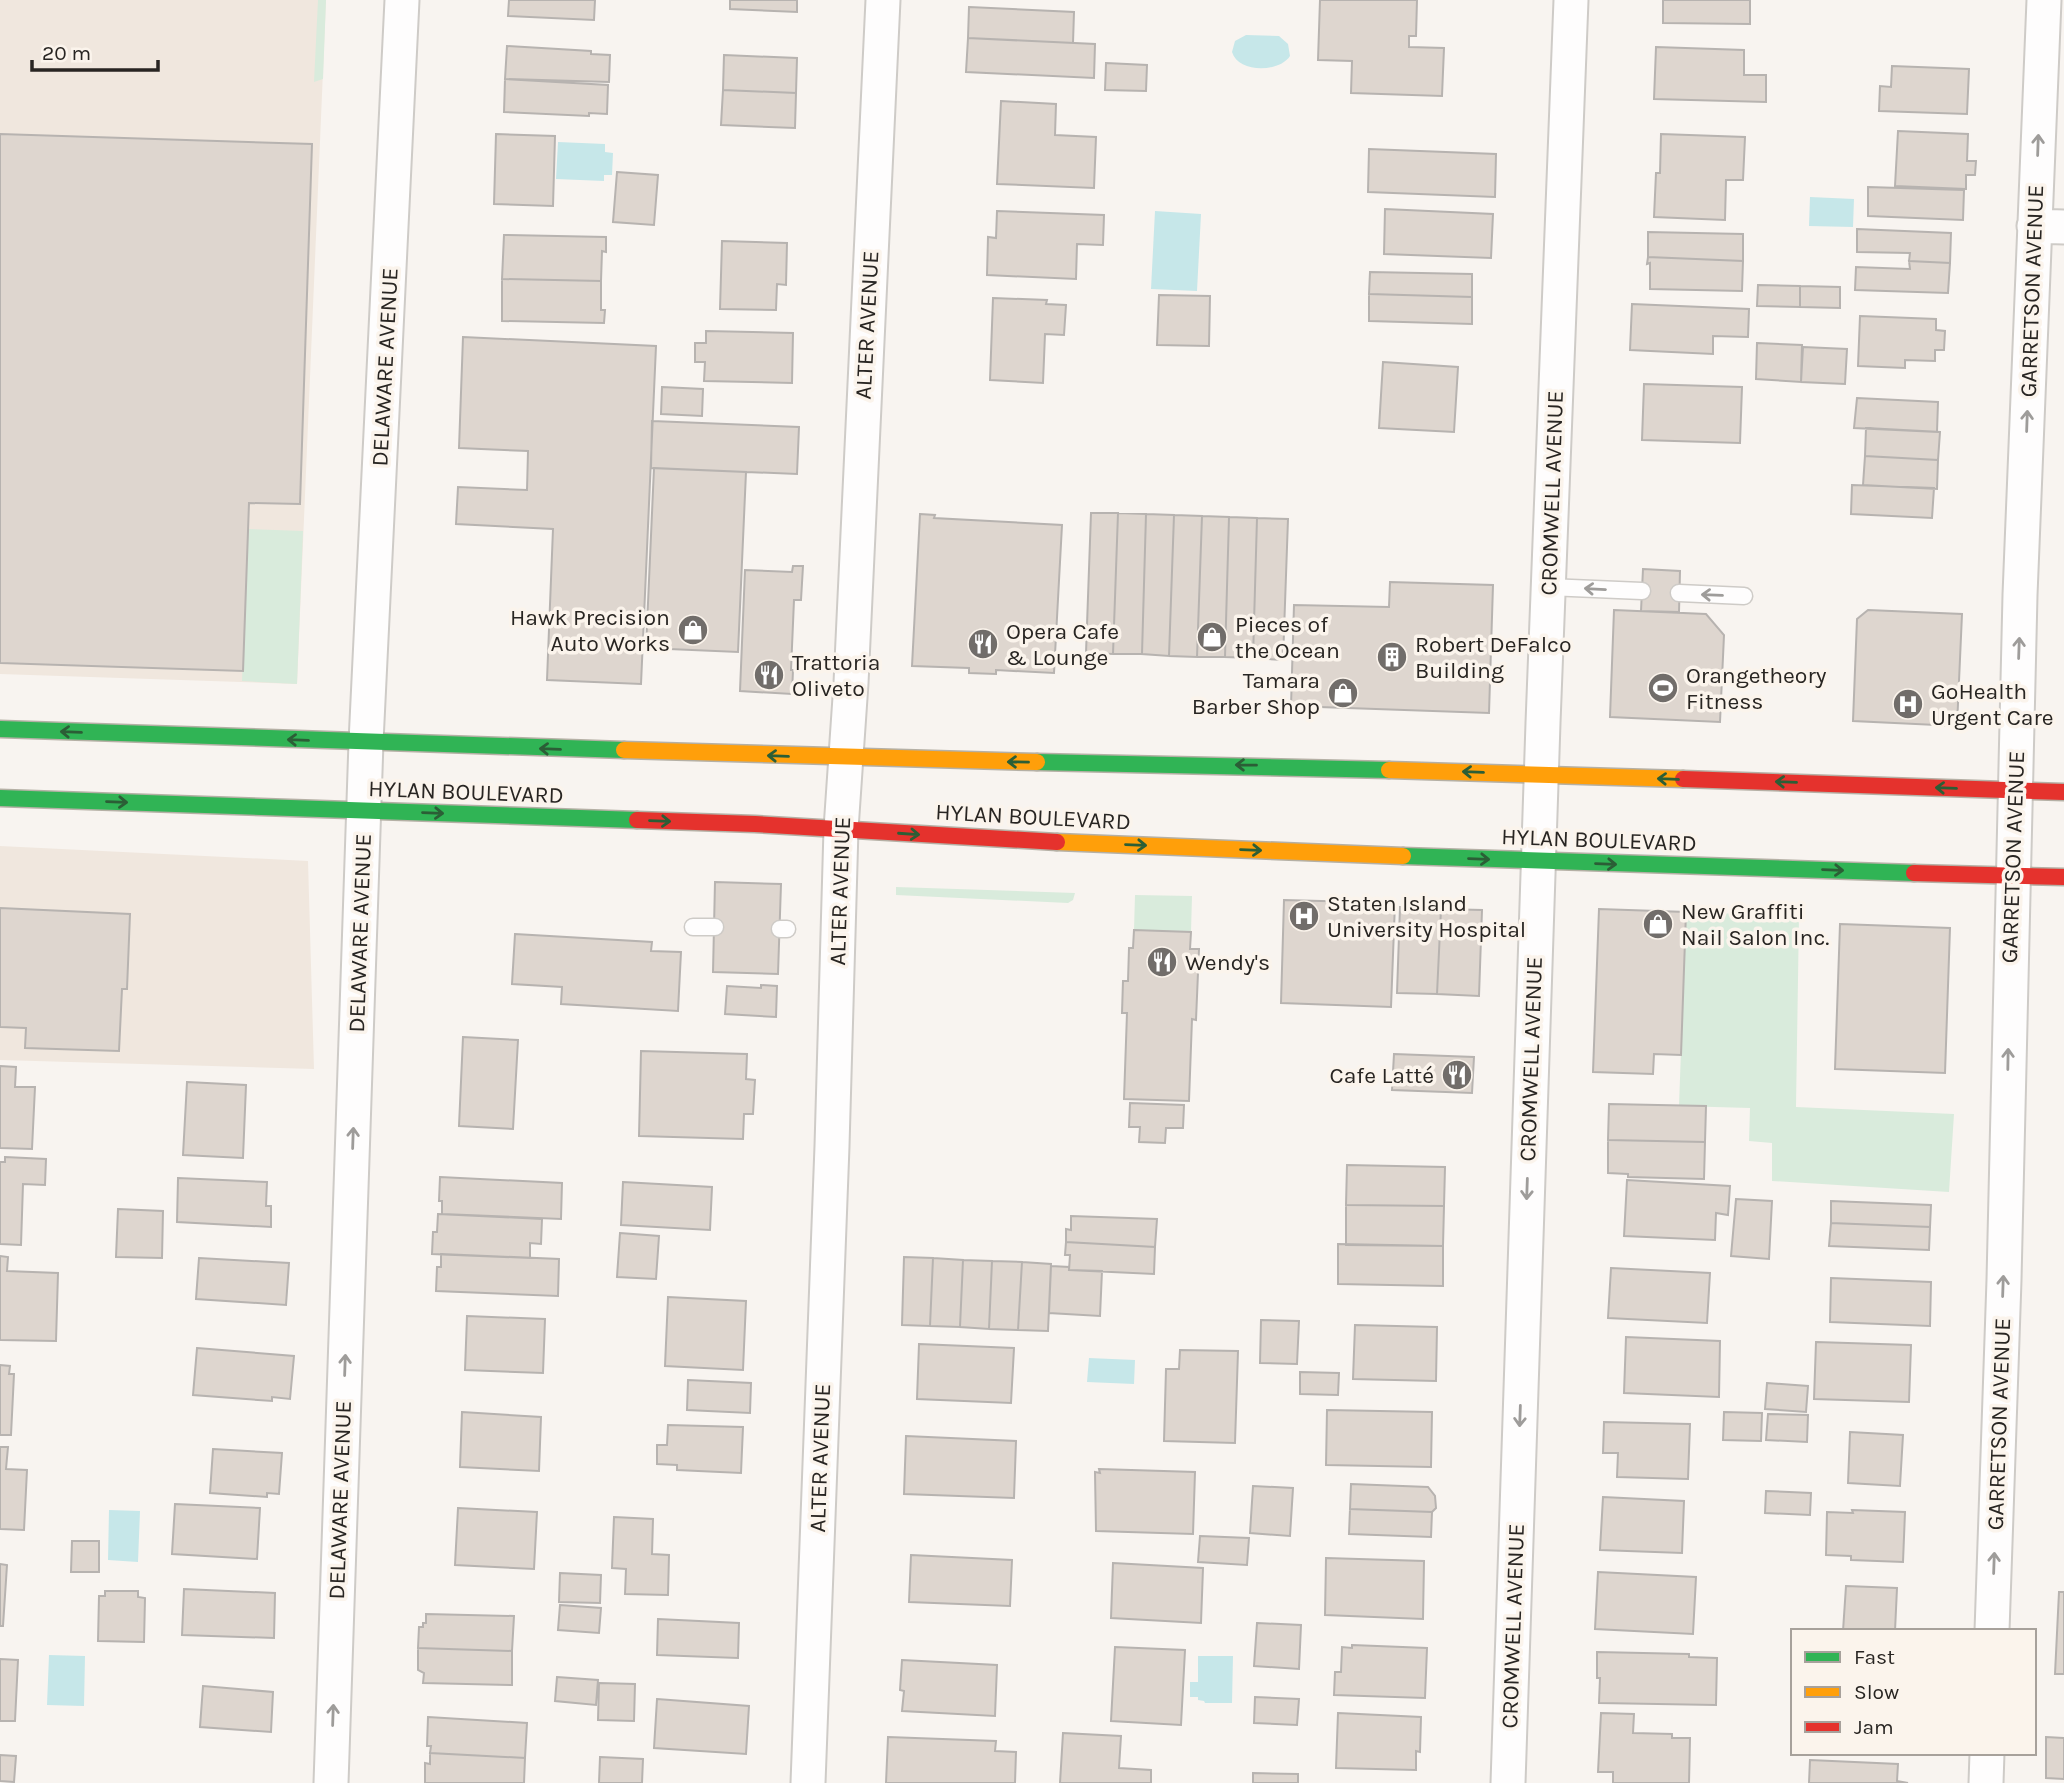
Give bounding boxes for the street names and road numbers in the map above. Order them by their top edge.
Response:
street label: GARRETSON AVENUE [2015,184,2049,398]
street label: ALTER AVENUE [850,250,884,400]
street label: DELAWARE AVENUE [366,267,404,467]
street label: CROMWELL AVENUE [1535,390,1569,596]
street label: GARRETSON AVENUE [1996,750,2030,964]
street label: HYLAN BOULEVARD [368,775,564,809]
street label: HYLAN BOULEVARD [935,798,1131,836]
street label: ALTER AVENUE [824,816,856,966]
street label: HYLAN BOULEVARD [1501,823,1697,857]
street label: DELAWARE AVENUE [343,833,377,1033]
street label: CROMWELL AVENUE [1514,956,1548,1162]
street label: GARRETSON AVENUE [1982,1317,2016,1531]
street label: ALTER AVENUE [804,1383,836,1533]
street label: DELAWARE AVENUE [323,1400,357,1600]
street label: CROMWELL AVENUE [1496,1523,1530,1729]

